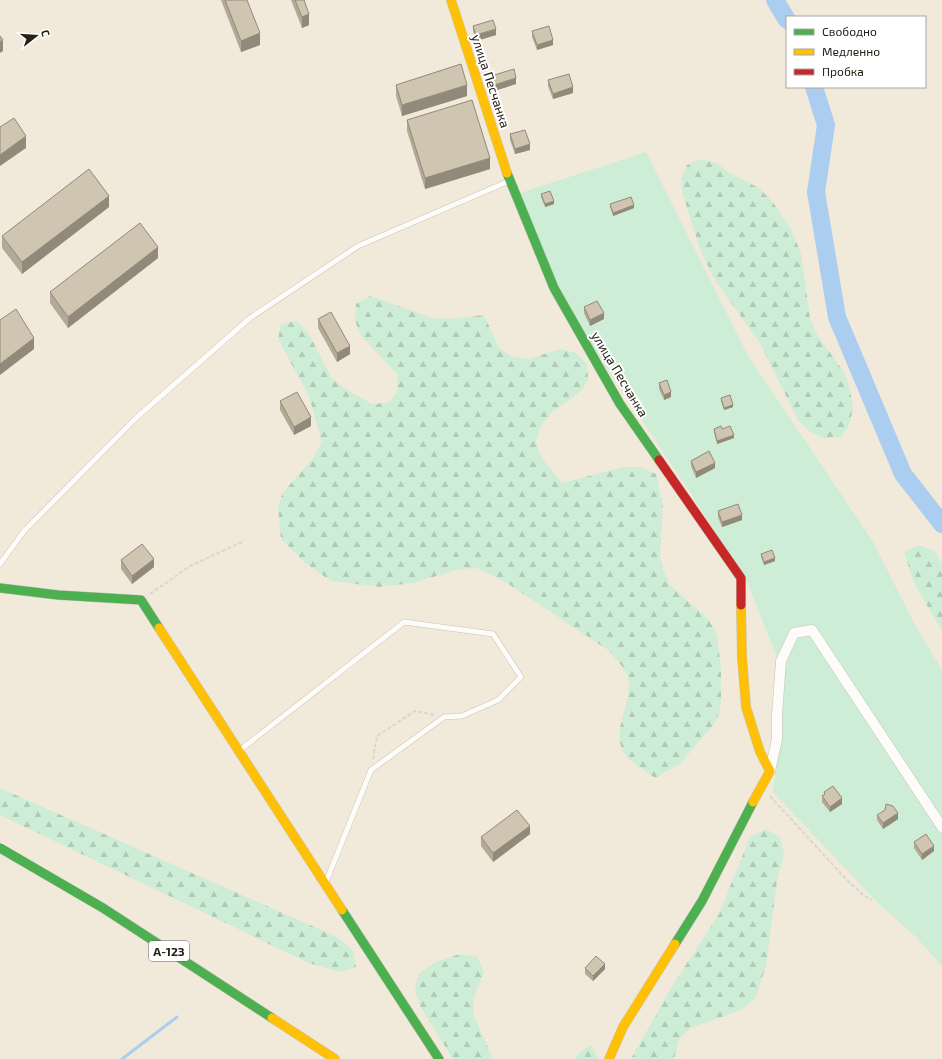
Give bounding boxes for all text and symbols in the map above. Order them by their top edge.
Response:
north arrow [16,16,56,56]
legend [786,16,926,88]
text: Свободно [822,24,877,38]
text: С [39,28,53,38]
street label: улица Песчанка [468,32,514,130]
text: Медленно [822,44,880,58]
text: Пробка [822,64,864,78]
street label: улица Песчанка [588,328,652,420]
road number: А-123 [149,941,189,961]

